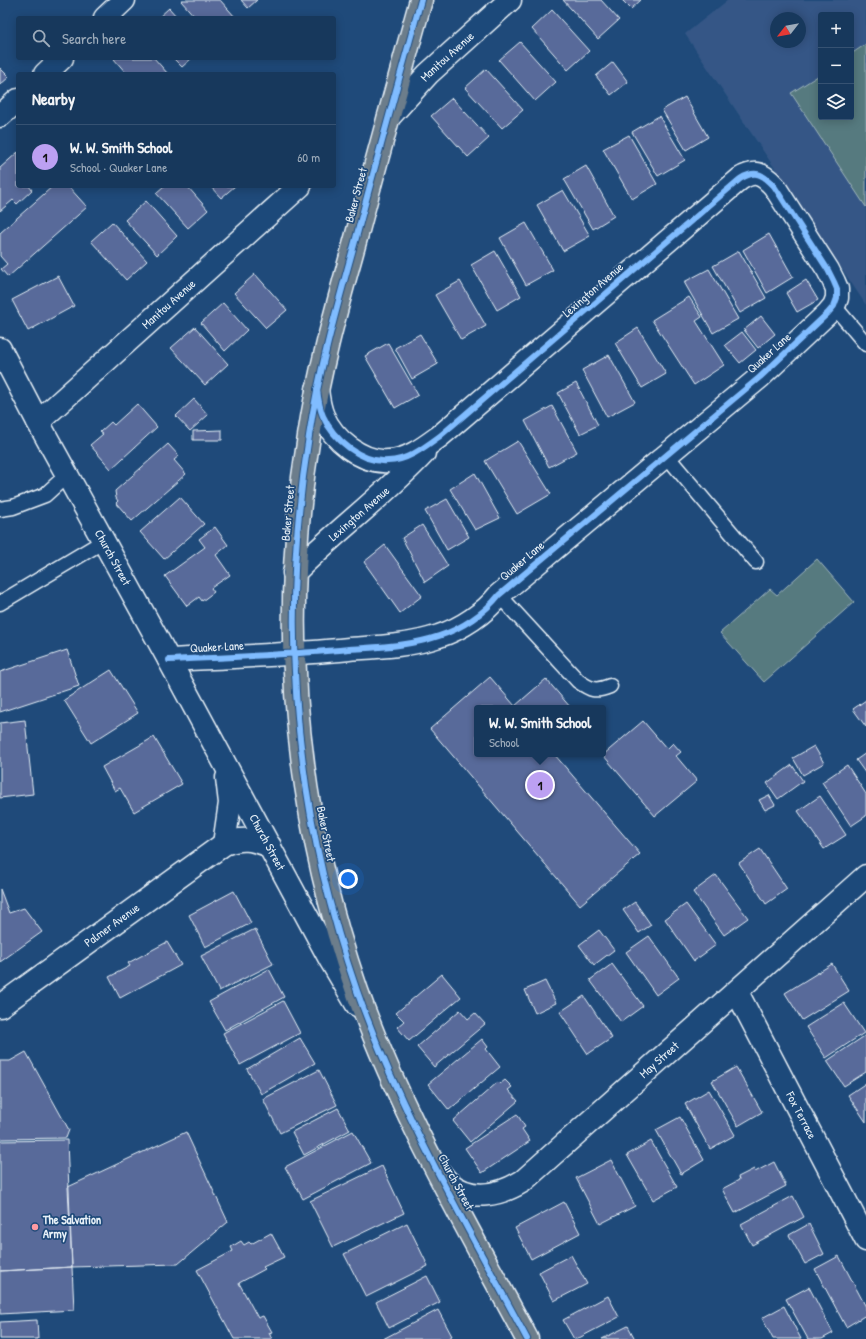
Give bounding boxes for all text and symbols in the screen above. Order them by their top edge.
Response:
north arrow [770,12,806,48]
map controls [818,12,854,120]
button: + [818,12,854,48]
search box [16,16,336,60]
icon: search [30,27,52,49]
street label: Manitou Avenue [416,27,478,85]
text: Search here [62,28,126,49]
button: − [818,48,854,84]
button: layers [818,84,854,120]
text: Nearby [32,87,75,110]
text: W. W. Smith School [70,137,172,158]
text: 1 [43,148,47,166]
text: 60 m [297,148,320,166]
text: School · Quaker Lane [70,158,167,176]
street label: Baker Street [340,165,371,224]
street label: Lexington Avenue [559,258,627,321]
street label: Manitou Avenue [138,275,199,333]
street label: Quaker Lane [743,328,795,377]
street label: Lexington Avenue [325,482,393,545]
street label: Baker Street [277,484,298,542]
street label: Church Street [91,526,136,589]
street label: Quaker Lane [496,537,548,584]
street label: Quaker Lane [190,637,245,656]
popup [474,705,606,757]
text: W. W. Smith School [489,712,591,733]
text: School [489,733,519,751]
pin: 1 [527,770,553,800]
street label: Baker Street [313,805,340,864]
street label: Church Street [245,811,290,874]
your location [338,869,358,889]
street label: Palmer Avenue [80,899,143,951]
street label: May Street [635,1037,683,1082]
street label: Fox Terrace [782,1088,821,1142]
street label: Church Street [435,1151,479,1214]
place label: The Salvation Army [42,1211,102,1243]
marker: The Salvation Army [30,1222,40,1232]

